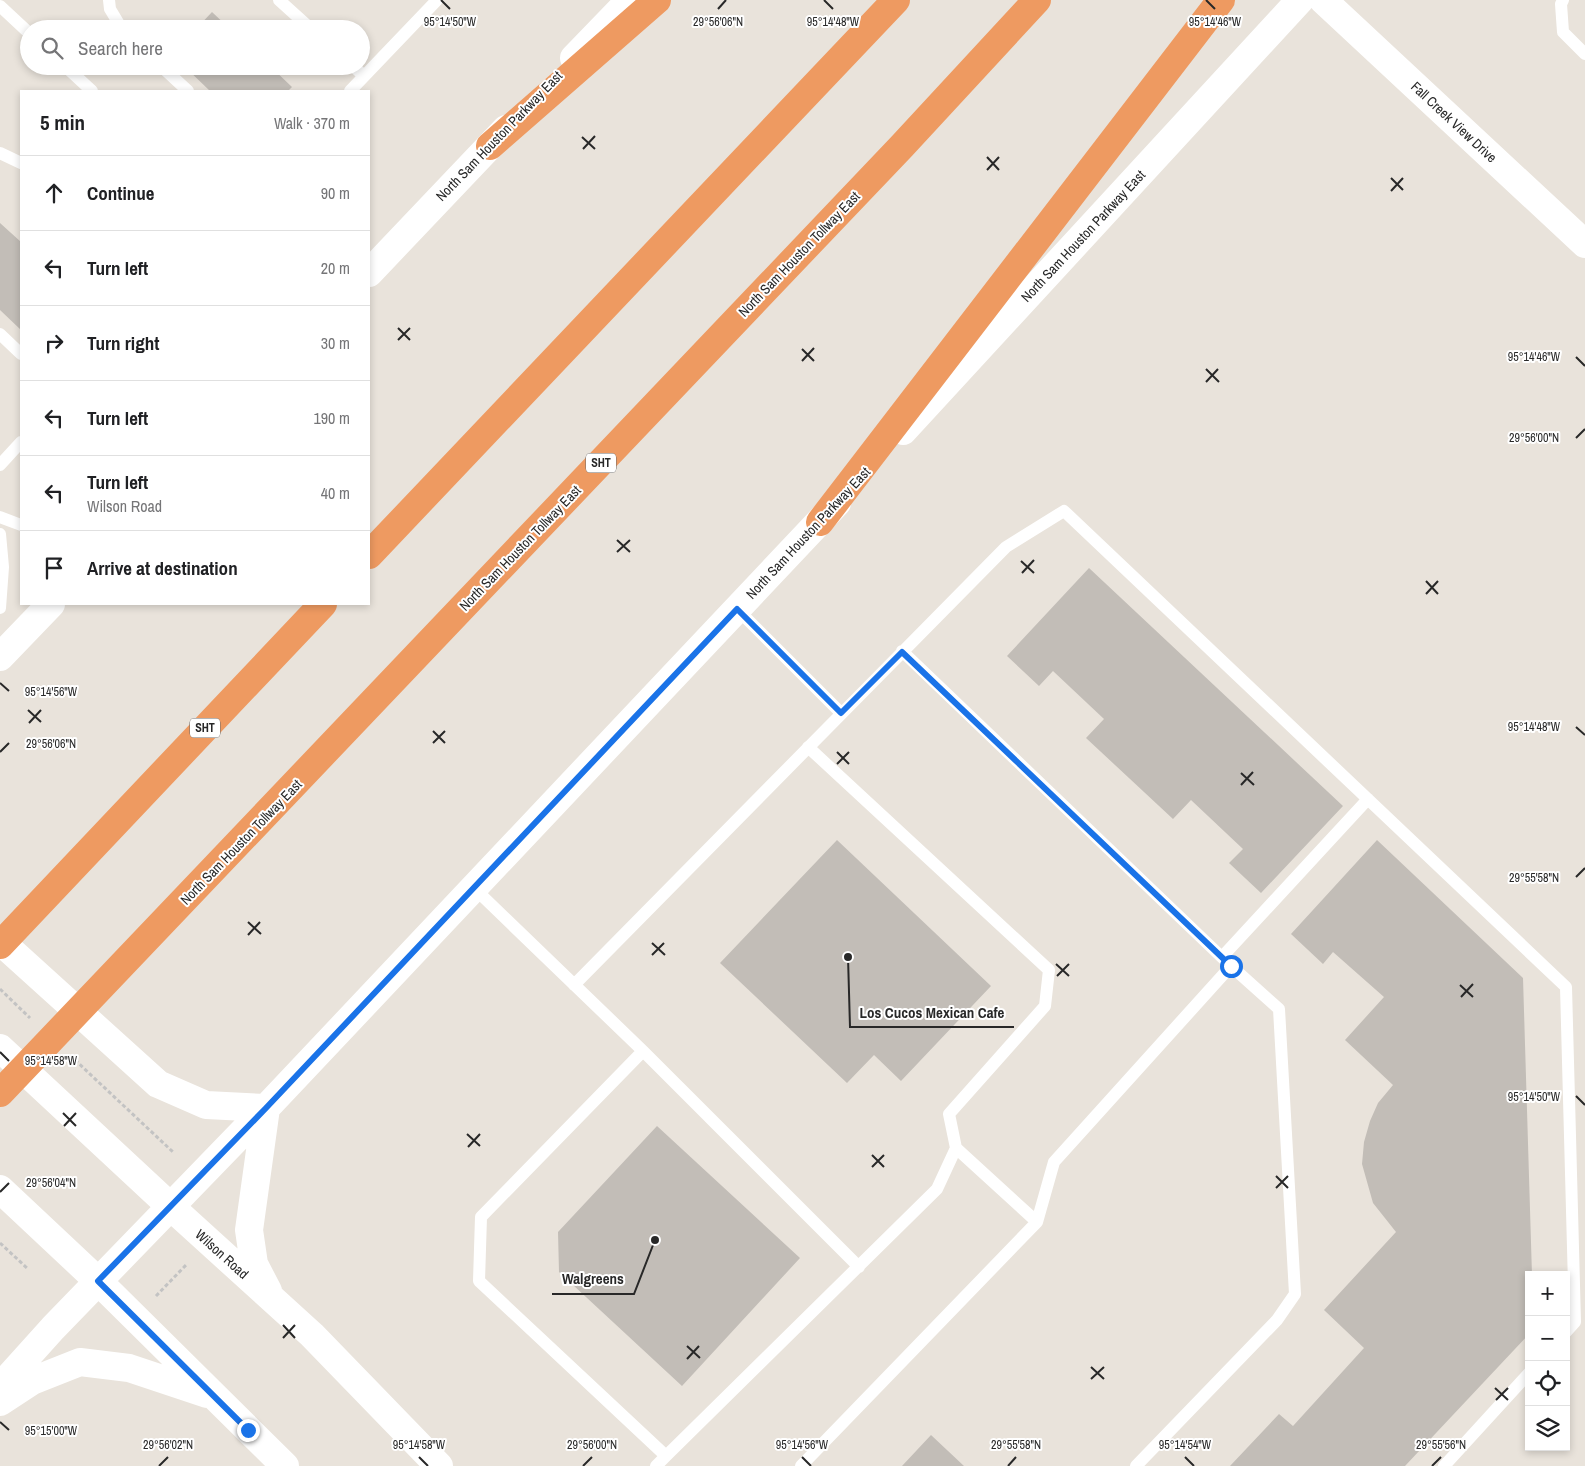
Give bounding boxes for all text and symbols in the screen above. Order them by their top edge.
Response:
text: 95°14'50"W [424,14,477,30]
text: 29°56'06"N [693,14,743,30]
text: 95°14'48"W [807,14,860,30]
text: 95°14'46"W [1189,14,1242,30]
search box [20,20,370,75]
icon: search [38,34,66,62]
text: Search here [78,35,163,61]
street label: North Sam Houston Parkway East [432,67,566,205]
street label: Fall Creek View Drive [1407,78,1501,166]
text: 5 min [40,108,85,137]
text: Walk · 370 m [274,112,350,134]
street label: North Sam Houston Parkway East [1017,166,1149,306]
icon: ahead [40,179,68,207]
text: Continue [87,180,155,206]
text: 90 m [321,182,350,204]
street label: North Sam Houston Tollway East [734,187,864,321]
icon: left [40,254,68,282]
text: Turn left [87,255,148,281]
text: 20 m [321,257,350,279]
icon: right [40,329,68,357]
text: Turn right [87,330,159,356]
text: 30 m [321,332,350,354]
text: 95°14'46"W [1508,349,1561,365]
icon: left [40,404,68,432]
text: Turn left [87,405,148,431]
text: 190 m [314,407,350,429]
text: 29°56'00"N [1509,430,1559,446]
road number: SHT [586,453,616,472]
street label: North Sam Houston Parkway East [742,463,874,603]
text: Turn left [87,469,148,495]
icon: left [40,479,68,507]
street label: North Sam Houston Tollway East [455,481,585,615]
text: 40 m [321,482,350,504]
text: Wilson Road [87,495,162,517]
icon: arrive [40,554,68,582]
text: Arrive at destination [87,555,238,581]
text: 95°14'56"W [25,684,78,700]
road number: SHT [190,718,220,738]
text: 95°14'48"W [1508,719,1561,735]
text: 29°56'06"N [26,736,76,752]
street label: North Sam Houston Tollway East [176,775,306,909]
text: 29°55'58"N [1509,870,1559,886]
route start [1220,955,1243,978]
callout: Los Cucos Mexican Cafe [850,997,1014,1027]
text: Los Cucos Mexican Cafe [860,1002,1005,1023]
text: 95°14'58"W [25,1053,78,1069]
text: 95°14'50"W [1508,1089,1561,1105]
text: 29°56'04"N [26,1175,76,1191]
street label: Wilson Road [192,1225,252,1283]
callout: Walgreens [552,1264,634,1294]
text: Walgreens [562,1268,624,1289]
map controls [1525,1271,1570,1451]
button: + [1525,1271,1570,1316]
button: − [1525,1316,1570,1361]
button: locate [1525,1361,1570,1406]
button: layers [1525,1406,1570,1451]
route end [237,1419,260,1442]
text: 95°15'00"W [25,1423,78,1439]
text: 29°56'02"N [143,1437,193,1453]
text: 95°14'58"W [393,1437,446,1453]
text: 29°56'00"N [567,1437,617,1453]
text: 95°14'56"W [776,1437,829,1453]
text: 29°55'58"N [991,1437,1041,1453]
text: 95°14'54"W [1159,1437,1212,1453]
text: 29°55'56"N [1416,1437,1466,1453]

